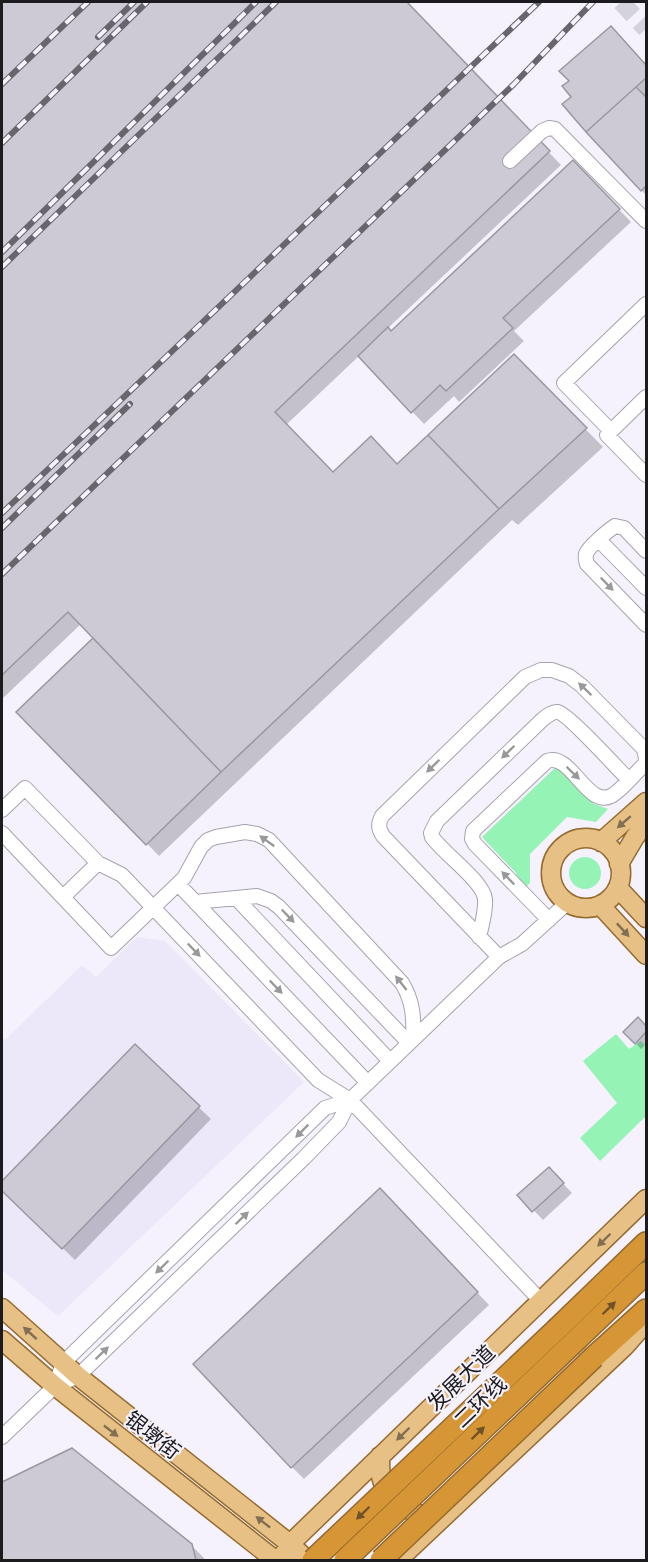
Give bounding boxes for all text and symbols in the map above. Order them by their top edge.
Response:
one-way arrow [599,576,613,590]
one-way arrow [578,683,592,697]
one-way arrow [501,745,516,759]
one-way arrow [426,759,441,773]
one-way arrow [565,766,579,780]
one-way arrow [617,815,632,828]
one-way arrow [260,835,276,847]
one-way arrow [501,872,515,886]
one-way arrow [281,908,295,923]
one-way arrow [616,923,630,938]
one-way arrow [187,942,201,957]
one-way arrow [395,976,407,991]
one-way arrow [269,980,283,995]
one-way arrow [296,1123,310,1137]
one-way arrow [235,1211,249,1225]
one-way arrow [597,1233,612,1247]
one-way arrow [156,1259,170,1273]
one-way arrow [602,1302,616,1316]
one-way arrow [22,1326,37,1340]
street label: 发展大道 [421,1339,501,1417]
one-way arrow [94,1346,109,1360]
street label: 二环线 [448,1370,512,1434]
street label: 银墩街 [120,1405,186,1465]
one-way arrow [104,1424,119,1436]
one-way arrow [397,1426,411,1440]
one-way arrow [471,1427,485,1441]
one-way arrow [356,1506,371,1520]
one-way arrow [255,1516,270,1529]

